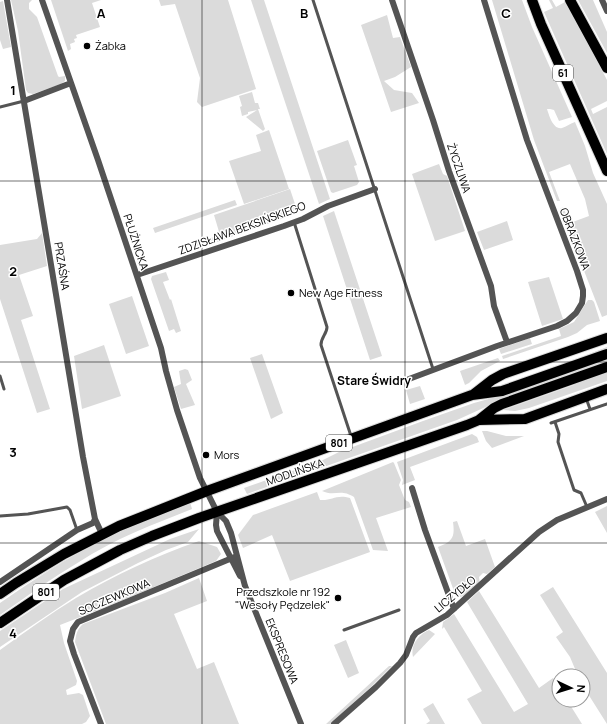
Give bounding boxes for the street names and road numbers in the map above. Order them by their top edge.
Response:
road number: 61 [553,65,573,81]
street label: ŻYCZLIWA [444,141,475,195]
street label: ZDZISŁAWA BEKSIŃSKIEGO [176,197,308,258]
street label: OBRAZKOWA [557,205,594,272]
street label: PŁUŻNICKA [120,212,153,272]
street label: PRZAŚNA [51,241,74,291]
road number: 801 [326,435,352,451]
street label: MODLIŃSKA [264,455,326,488]
street label: LICZYDŁO [431,572,479,615]
street label: SOCZEWKOWA [76,575,152,618]
road number: 801 [33,584,59,600]
street label: EKSPRESOWA [262,616,302,686]

